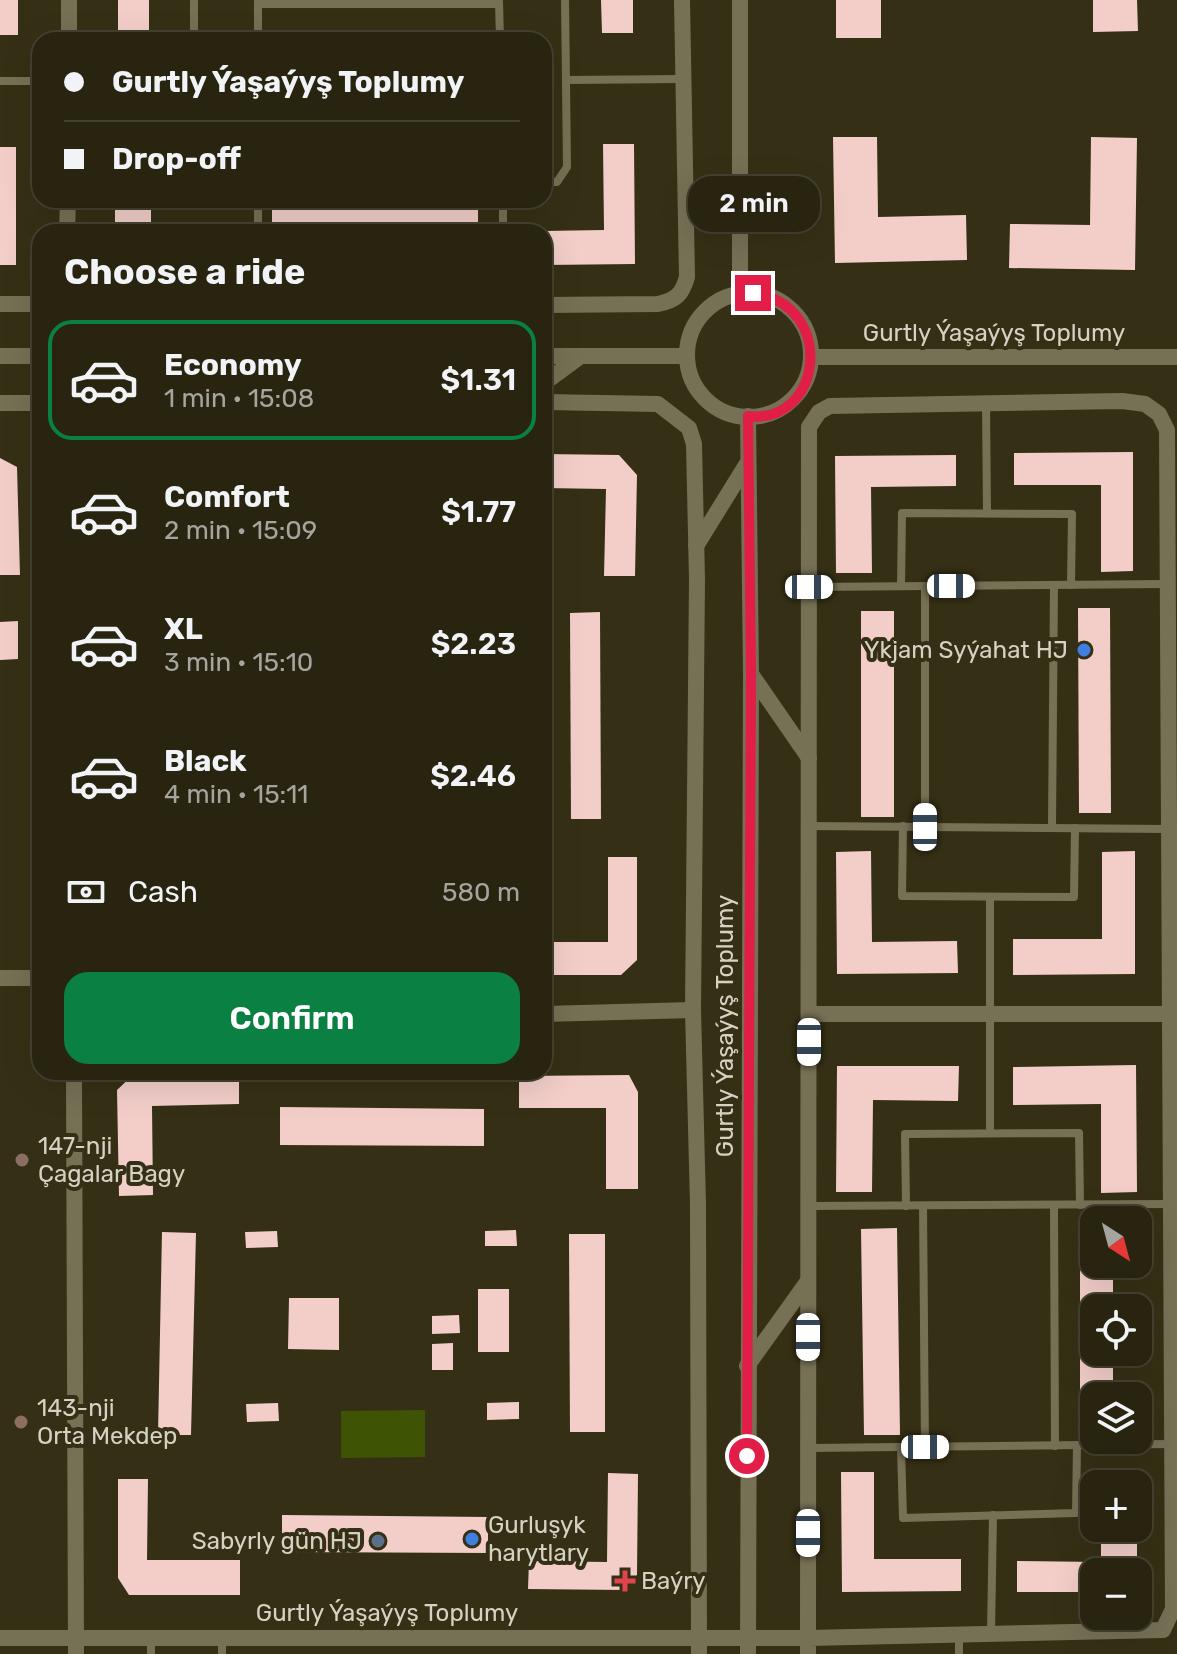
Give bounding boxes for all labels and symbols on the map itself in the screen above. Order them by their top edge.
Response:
callout: 2 min [687,177,819,233]
route end [735,275,771,311]
street label: Gurtly Ýaşaýyş Toplumy [863,319,1125,347]
car [927,574,975,598]
car [785,575,833,599]
place label: Ykjam Syýahat HJ [864,636,1068,664]
marker: Ykjam Syýahat HJ [1075,641,1093,659]
car [913,803,937,851]
street label: Gurtly Ýaşaýyş Toplumy [711,895,739,1157]
car [797,1018,821,1066]
place label: 147-nji Çagalar Bagy [38,1132,185,1188]
marker: 147-nji Çagalar Bagy [13,1151,31,1169]
north arrow [1080,1206,1152,1278]
car [796,1313,820,1361]
place label: 143-nji Orta Mekdep [37,1394,177,1450]
marker: 143-nji Orta Mekdep [12,1413,30,1431]
car [901,1435,949,1459]
route start [729,1438,765,1474]
car [796,1509,820,1557]
place label: Gurluşyk harytlary [488,1511,589,1567]
place label: Sabyrly gün HJ [192,1527,362,1555]
marker: Gurluşyk harytlary [463,1530,481,1548]
marker: Sabyrly gün HJ [369,1532,387,1550]
place label: Baýry [641,1567,706,1595]
marker: Baýry [616,1572,634,1590]
street label: Gurtly Ýaşaýyş Toplumy [256,1599,518,1627]

